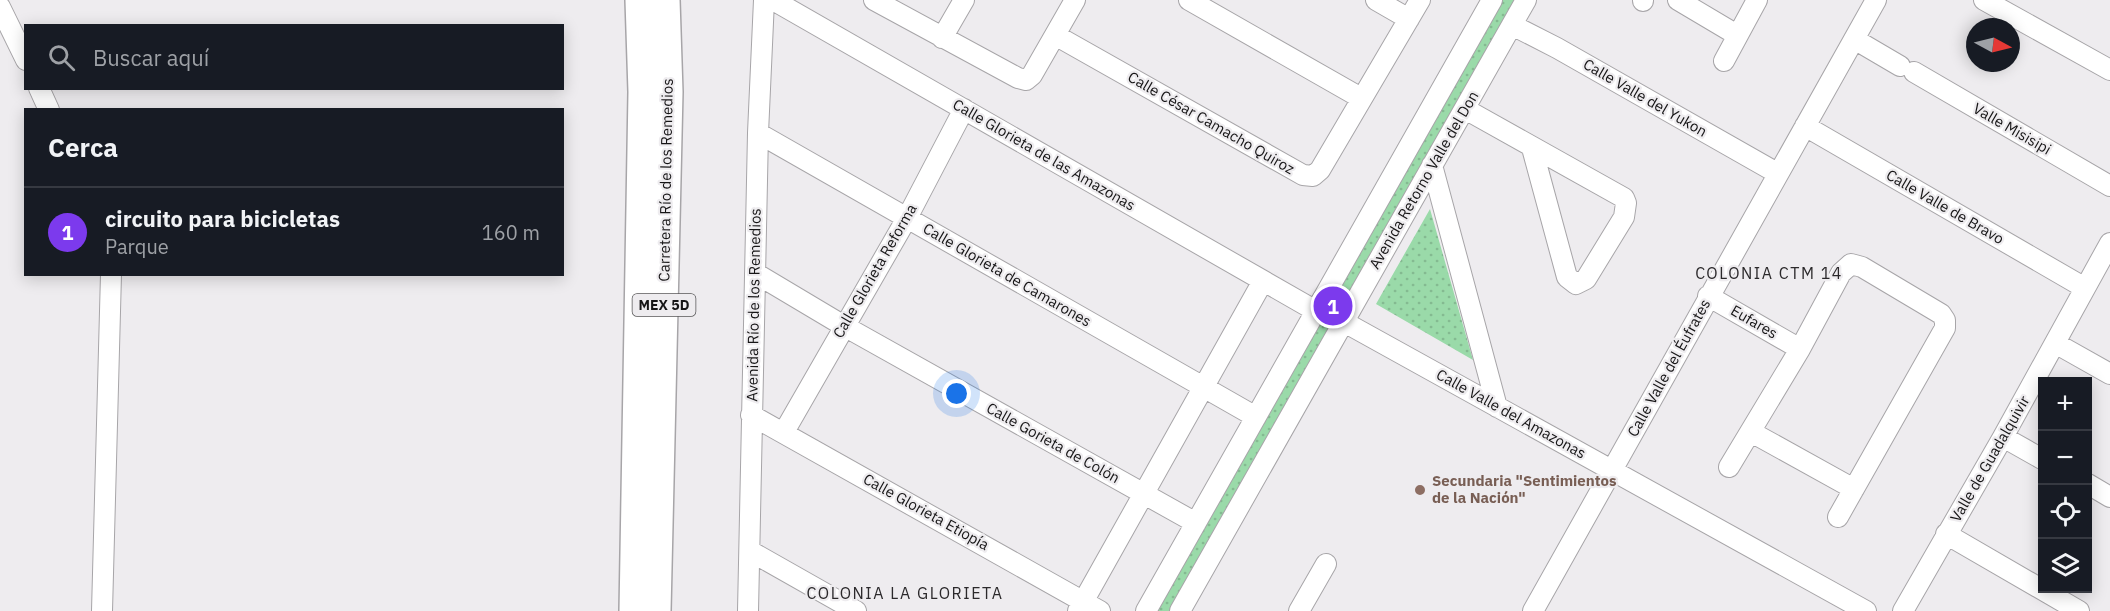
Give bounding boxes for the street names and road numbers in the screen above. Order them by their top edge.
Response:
street label: Calle Valle del Yukon [1580,54,1711,141]
street label: Calle César Camacho Quiroz [1125,67,1298,178]
street label: Carretera Río de los Remedios [654,78,677,282]
street label: Avenida Retorno Valle del Don [1365,87,1482,272]
street label: Calle Glorieta de las Amazonas [950,94,1139,215]
street label: Valle Misisipi [1970,99,2055,159]
street label: Calle Valle de Bravo [1883,165,2008,248]
street label: Calle Glorieta Reforma [828,200,921,341]
street label: Avenida Río de los Remedios [742,208,765,402]
street label: Calle Glorieta de Camarones [920,219,1095,331]
road number: MEX 5D [632,294,696,316]
street label: Calle Valle del Éufrates [1623,296,1714,440]
street label: Eufares [1727,301,1781,343]
street label: Calle Valle del Amazonas [1433,365,1589,463]
street label: Valle de Guadalquivir [1946,392,2034,525]
street label: Calle Gorieta de Colón [983,398,1123,487]
street label: Calle Glorieta Etiopía [860,469,993,554]

